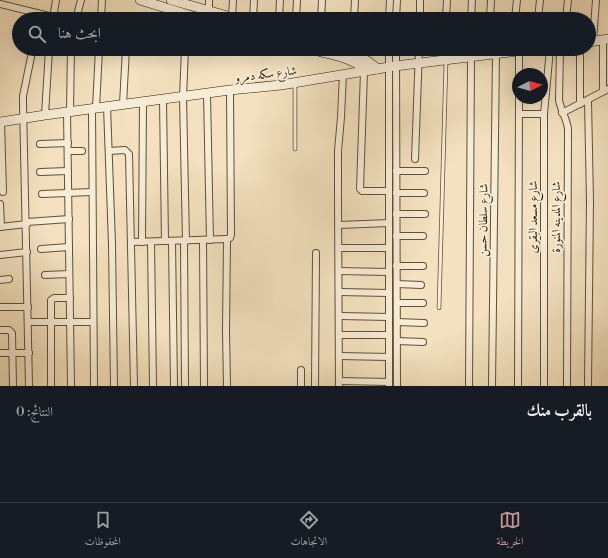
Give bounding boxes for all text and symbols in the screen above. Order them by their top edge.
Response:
search box [12,12,596,56]
icon: search [26,23,48,45]
text: ابحث هنا [58,24,101,43]
street label: شارع سكه دمرو [232,63,298,89]
north arrow [512,68,548,104]
street label: شارع مسعد البقرى [526,180,544,253]
street label: شارع المدينه المنورة [549,181,567,253]
street label: شارع سلطان حسن [475,183,495,257]
text: بالقرب منك [526,400,592,422]
text: النتائج: 0 [16,404,53,420]
tab: المحفوظات [85,509,121,552]
tab: الاتجاهات [290,509,327,552]
tab: الخريطة [497,509,523,552]

